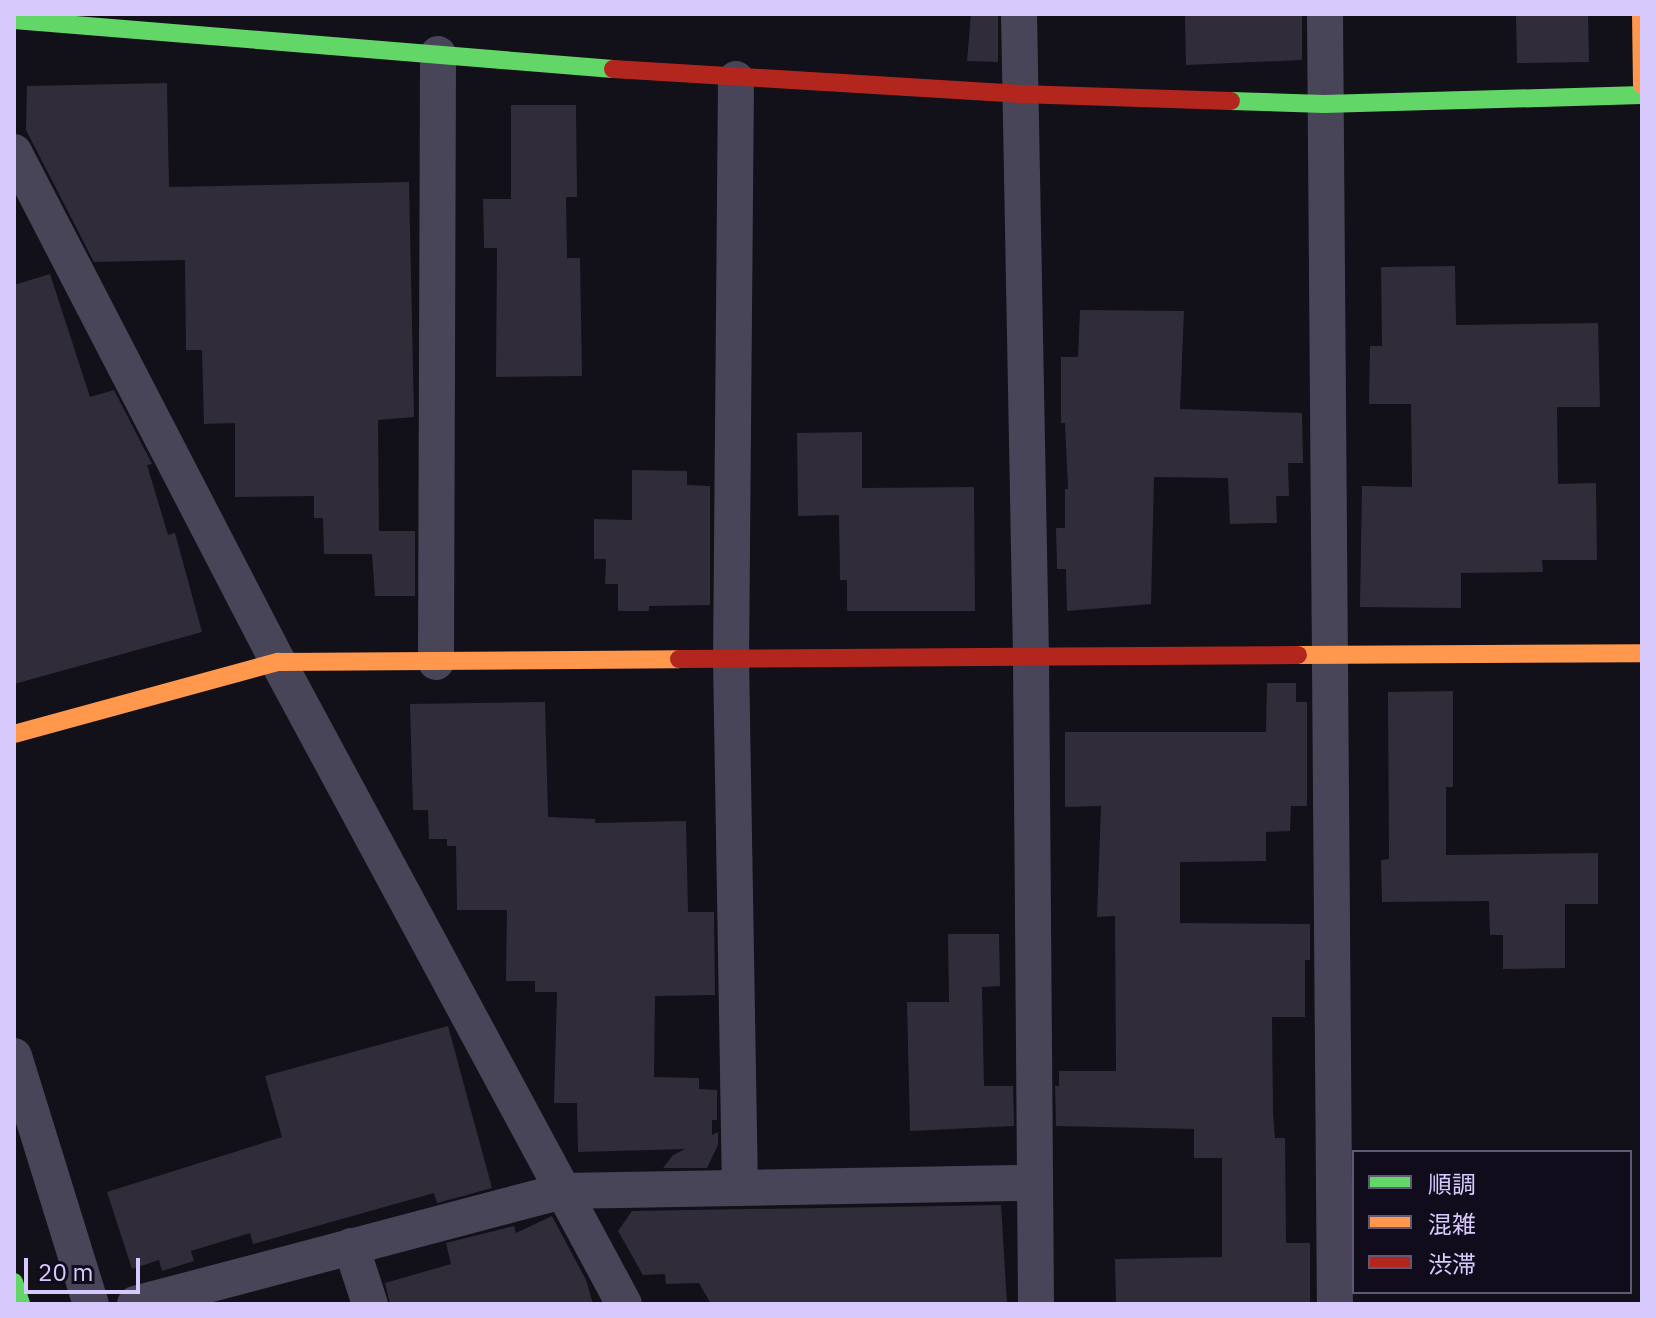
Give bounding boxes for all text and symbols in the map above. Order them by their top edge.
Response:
legend [1352,1150,1632,1294]
text: 順調 [1428,1168,1476,1200]
text: 混雑 [1428,1208,1476,1240]
scale bar [28,1242,144,1292]
text: 渋滞 [1428,1248,1476,1280]
text: 20 m [38,1256,93,1288]

